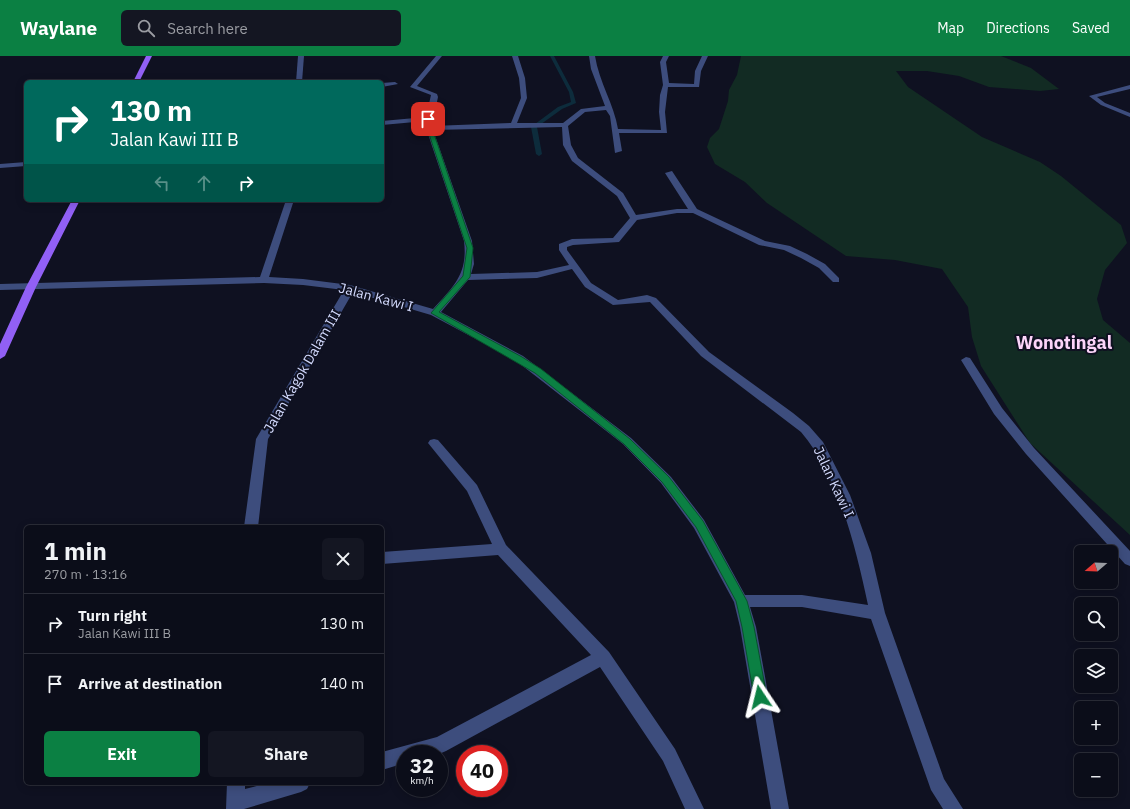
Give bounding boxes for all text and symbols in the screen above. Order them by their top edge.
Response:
search box [121,10,401,46]
text: Waylane [20,16,97,40]
icon: search [135,17,157,39]
text: Search here [167,19,248,38]
text: Map [937,19,964,37]
text: Directions [986,19,1050,37]
text: Saved [1072,19,1110,37]
text: 130 m [110,92,192,129]
icon: right [44,96,96,148]
pin [411,102,445,136]
icon: arrive [417,108,439,130]
text: Jalan Kawi III B [110,128,239,151]
icon: left [151,172,173,194]
icon: ahead [193,172,215,194]
icon: right [235,172,257,194]
street label: Jalan Kawi I [337,278,415,316]
street label: Jalan Kagok Dalam III [259,306,345,436]
district label: Wonotingal [1016,331,1113,354]
street label: Jalan Kawi I [810,444,858,520]
text: 1 min [44,535,107,567]
button: close [322,538,364,580]
north arrow [1074,545,1118,589]
map controls [1074,545,1118,797]
text: 270 m · 13:16 [44,566,127,583]
button: search [1074,597,1118,641]
text: Turn right [78,606,147,625]
icon: right [44,613,66,635]
text: 130 m [320,614,364,633]
text: Jalan Kawi III B [78,625,171,642]
button: layers [1074,649,1118,693]
icon: arrive [44,673,66,695]
text: Arrive at destination [78,674,222,693]
text: 140 m [320,674,364,693]
position arrow [739,676,781,718]
button: + [1074,701,1118,745]
button: Exit [44,731,200,777]
button: Share [208,731,364,777]
speed limit sign: 40 [456,745,508,797]
text: 32 [410,752,434,779]
button: − [1074,753,1118,797]
text: km/h [410,774,434,787]

